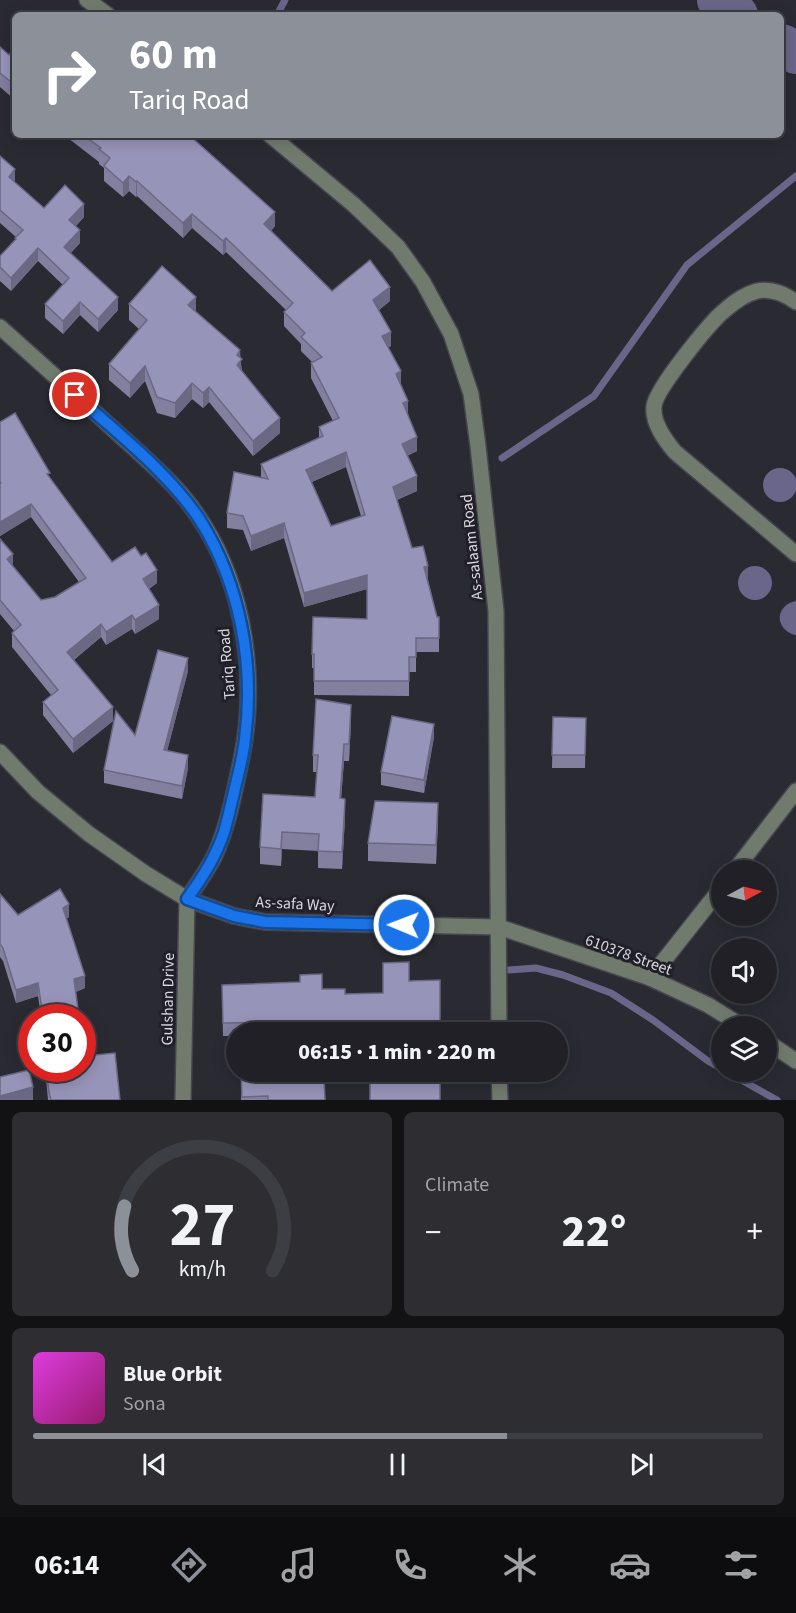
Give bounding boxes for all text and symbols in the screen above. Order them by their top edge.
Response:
text: 60 m [129,25,218,85]
icon: right [30,36,108,114]
text: Tariq Road [129,81,249,120]
pin [49,369,100,420]
icon: arrive [58,378,91,411]
street label: As-salaam Road [455,493,489,601]
street label: Tariq Road [213,627,241,700]
north arrow [711,860,777,926]
map controls [711,860,777,1082]
street label: As-safa Way [255,891,336,917]
position arrow [372,893,436,957]
street label: 610378 Street [582,929,676,981]
button: sound [711,938,777,1004]
street label: Gulshan Drive [156,952,180,1046]
speed limit sign: 30 [18,1004,96,1082]
button: layers [711,1016,777,1082]
text: 06:15 · 1 min · 220 m [298,1036,496,1068]
text: Climate [425,1171,489,1199]
text: 27 [169,1181,235,1270]
text: 22° [562,1200,626,1264]
text: − [425,1209,441,1256]
text: + [747,1209,763,1256]
text: km/h [178,1254,226,1285]
text: Blue Orbit [123,1358,222,1390]
text: Sona [123,1390,166,1418]
icon: previous [138,1448,171,1481]
icon: pause [381,1448,414,1481]
icon: next [625,1448,658,1481]
icon: directions [168,1544,210,1586]
icon: music [278,1544,320,1586]
icon: phone [389,1544,431,1586]
icon: climate [499,1544,541,1586]
icon: car [609,1544,651,1586]
icon: filters [720,1544,762,1586]
text: 06:14 [34,1546,99,1585]

